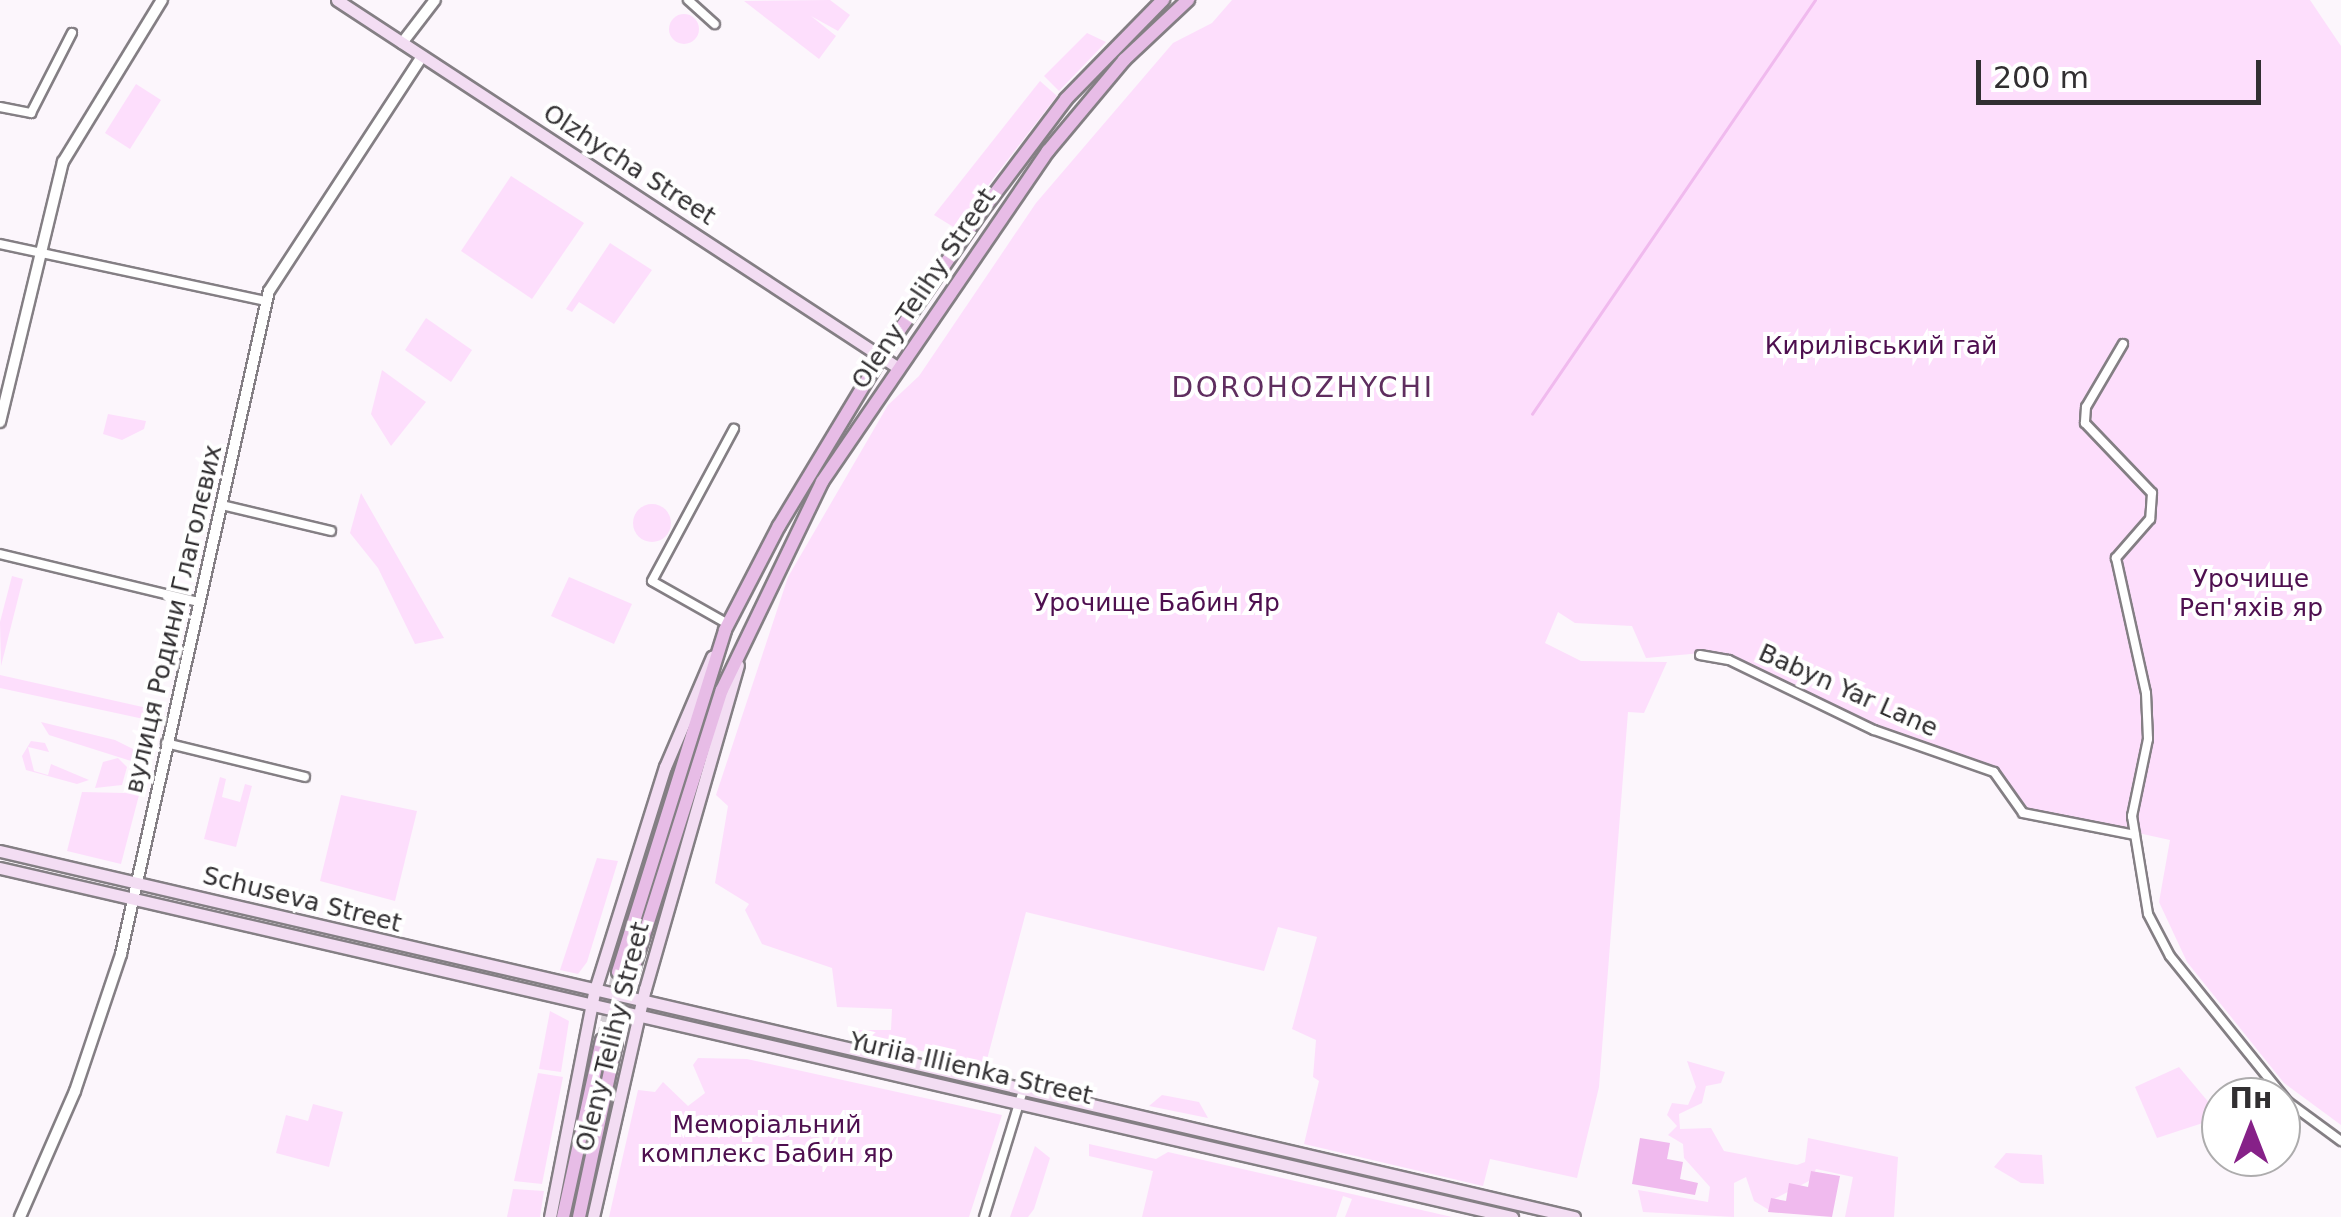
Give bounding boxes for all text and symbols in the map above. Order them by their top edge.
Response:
scale bar [1981,40,2266,102]
text: 200 m [1993,60,2089,95]
street label: Olzhycha Street [537,98,721,232]
street label: Oleny Telihy Street [846,183,1002,395]
park label: Кирилівський гай [1765,331,1997,361]
district label: DOROHOZHYCHI [1172,371,1434,405]
street label: вулиця Родини Глаголєвих [119,442,229,796]
park label: Урочище Реп'яхів яр [2179,565,2323,624]
park label: Урочище Бабин Яр [1034,588,1280,618]
street label: Babyn Yar Lane [1754,638,1942,744]
street label: Schuseva Street [200,861,404,939]
street label: Oleny Telihy Street [570,919,656,1155]
street label: Yuriia Illienka Street [847,1026,1095,1112]
north arrow [2201,1077,2301,1177]
text: Пн [2230,1082,2272,1115]
park label: Меморіальний комплекс Бабин яр [640,1111,894,1170]

